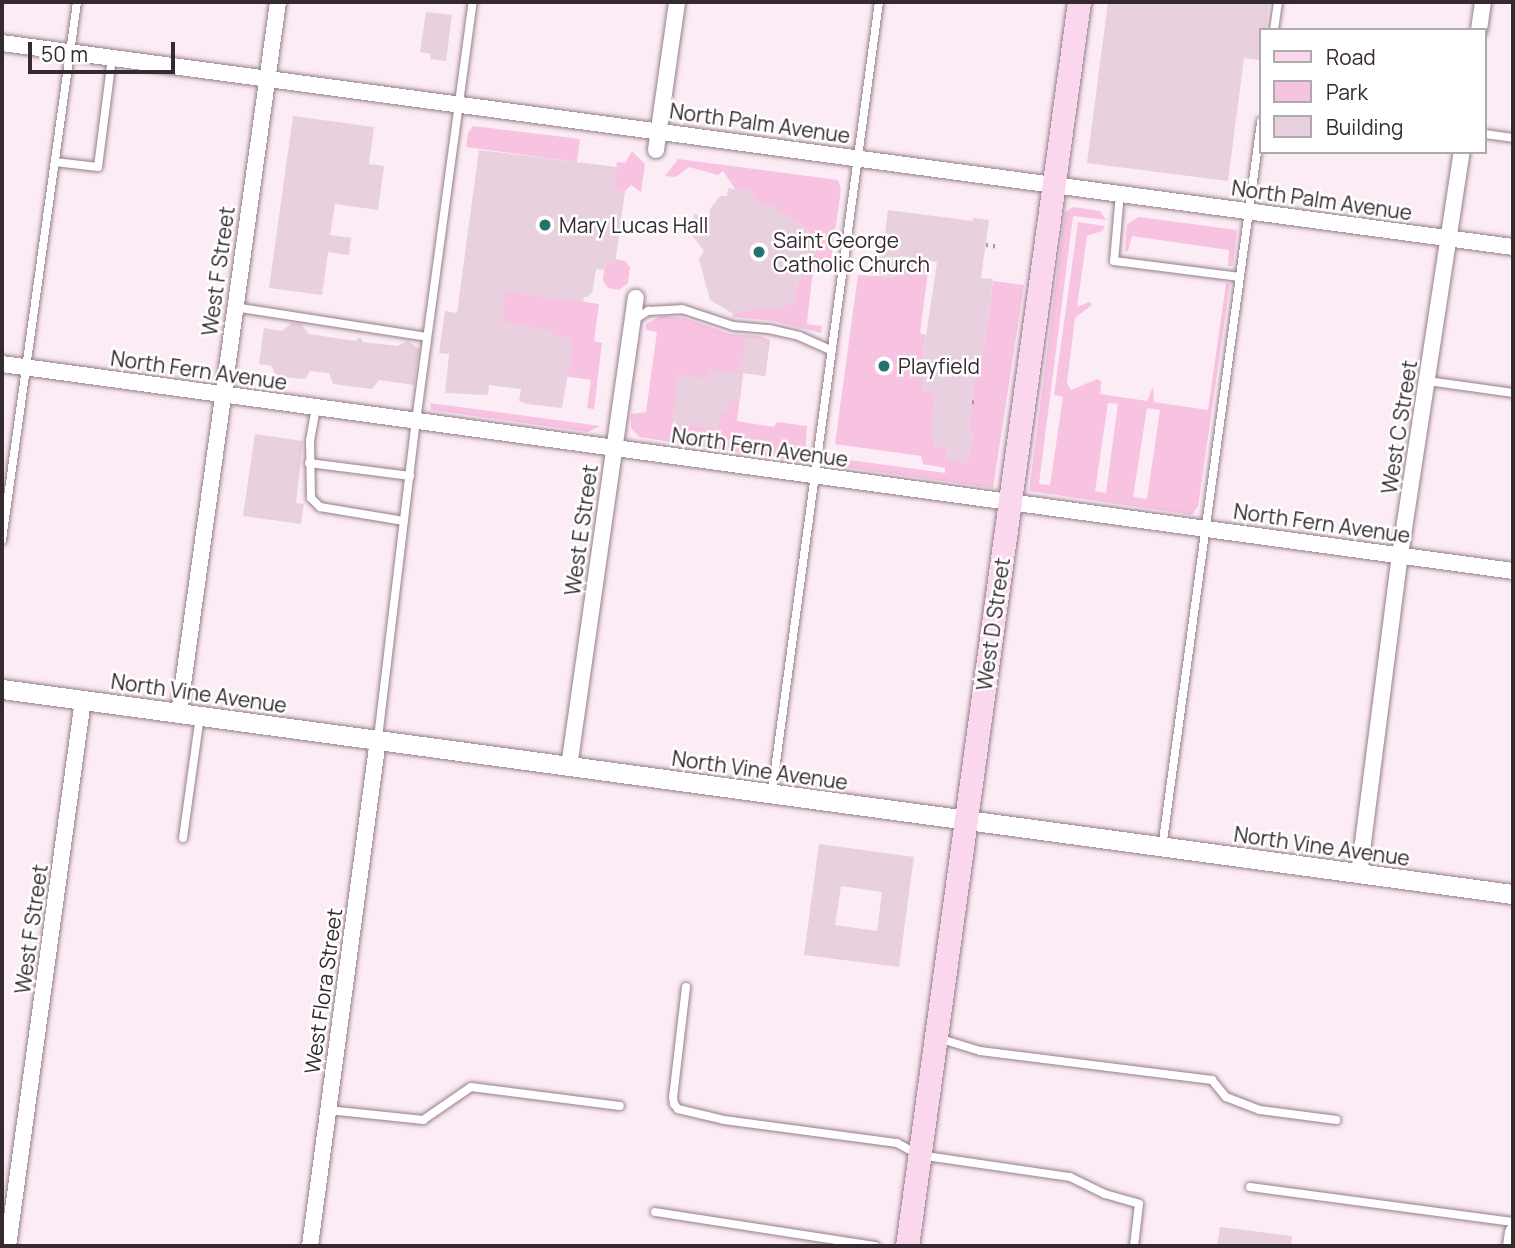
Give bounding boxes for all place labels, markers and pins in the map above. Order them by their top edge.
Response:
place label: Mary Lucas Hall [559,212,709,238]
marker: Mary Lucas Hall [537,217,553,233]
place label: Saint George Catholic Church [773,227,930,277]
marker: Saint George Catholic Church [751,244,767,260]
place label: Playfield [898,353,980,379]
marker: Playfield [876,358,892,374]

